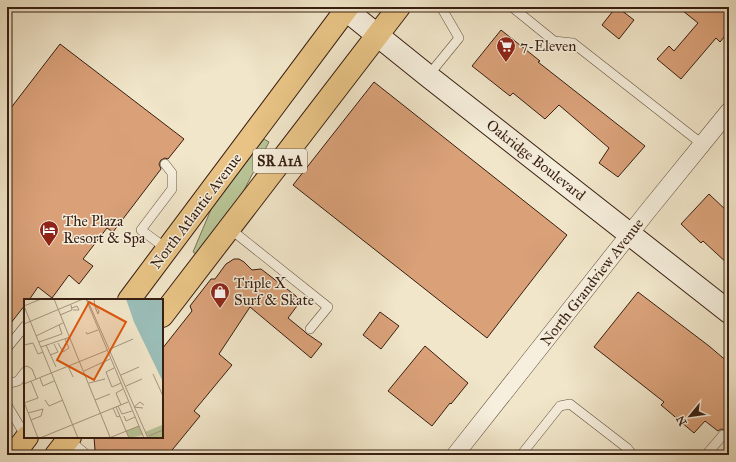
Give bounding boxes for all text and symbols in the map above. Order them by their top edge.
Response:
supermarket icon: 7-Eleven [495,35,517,63]
place label: 7-Eleven [520,37,576,55]
street label: Oakridge Boulevard [483,116,589,205]
road number: SR A1A [253,149,307,173]
street label: North Atlantic Avenue [147,150,245,272]
place label: The Plaza Resort & Spa [63,212,146,247]
street label: North Grandview Avenue [537,215,647,349]
hotel icon: The Plaza Resort & Spa [38,219,60,247]
place label: Triple X Surf & Skate [234,274,314,309]
shop icon: Triple X Surf & Skate [209,281,231,309]
inset map [24,299,163,438]
north arrow [670,396,710,436]
text: N [673,413,690,428]

